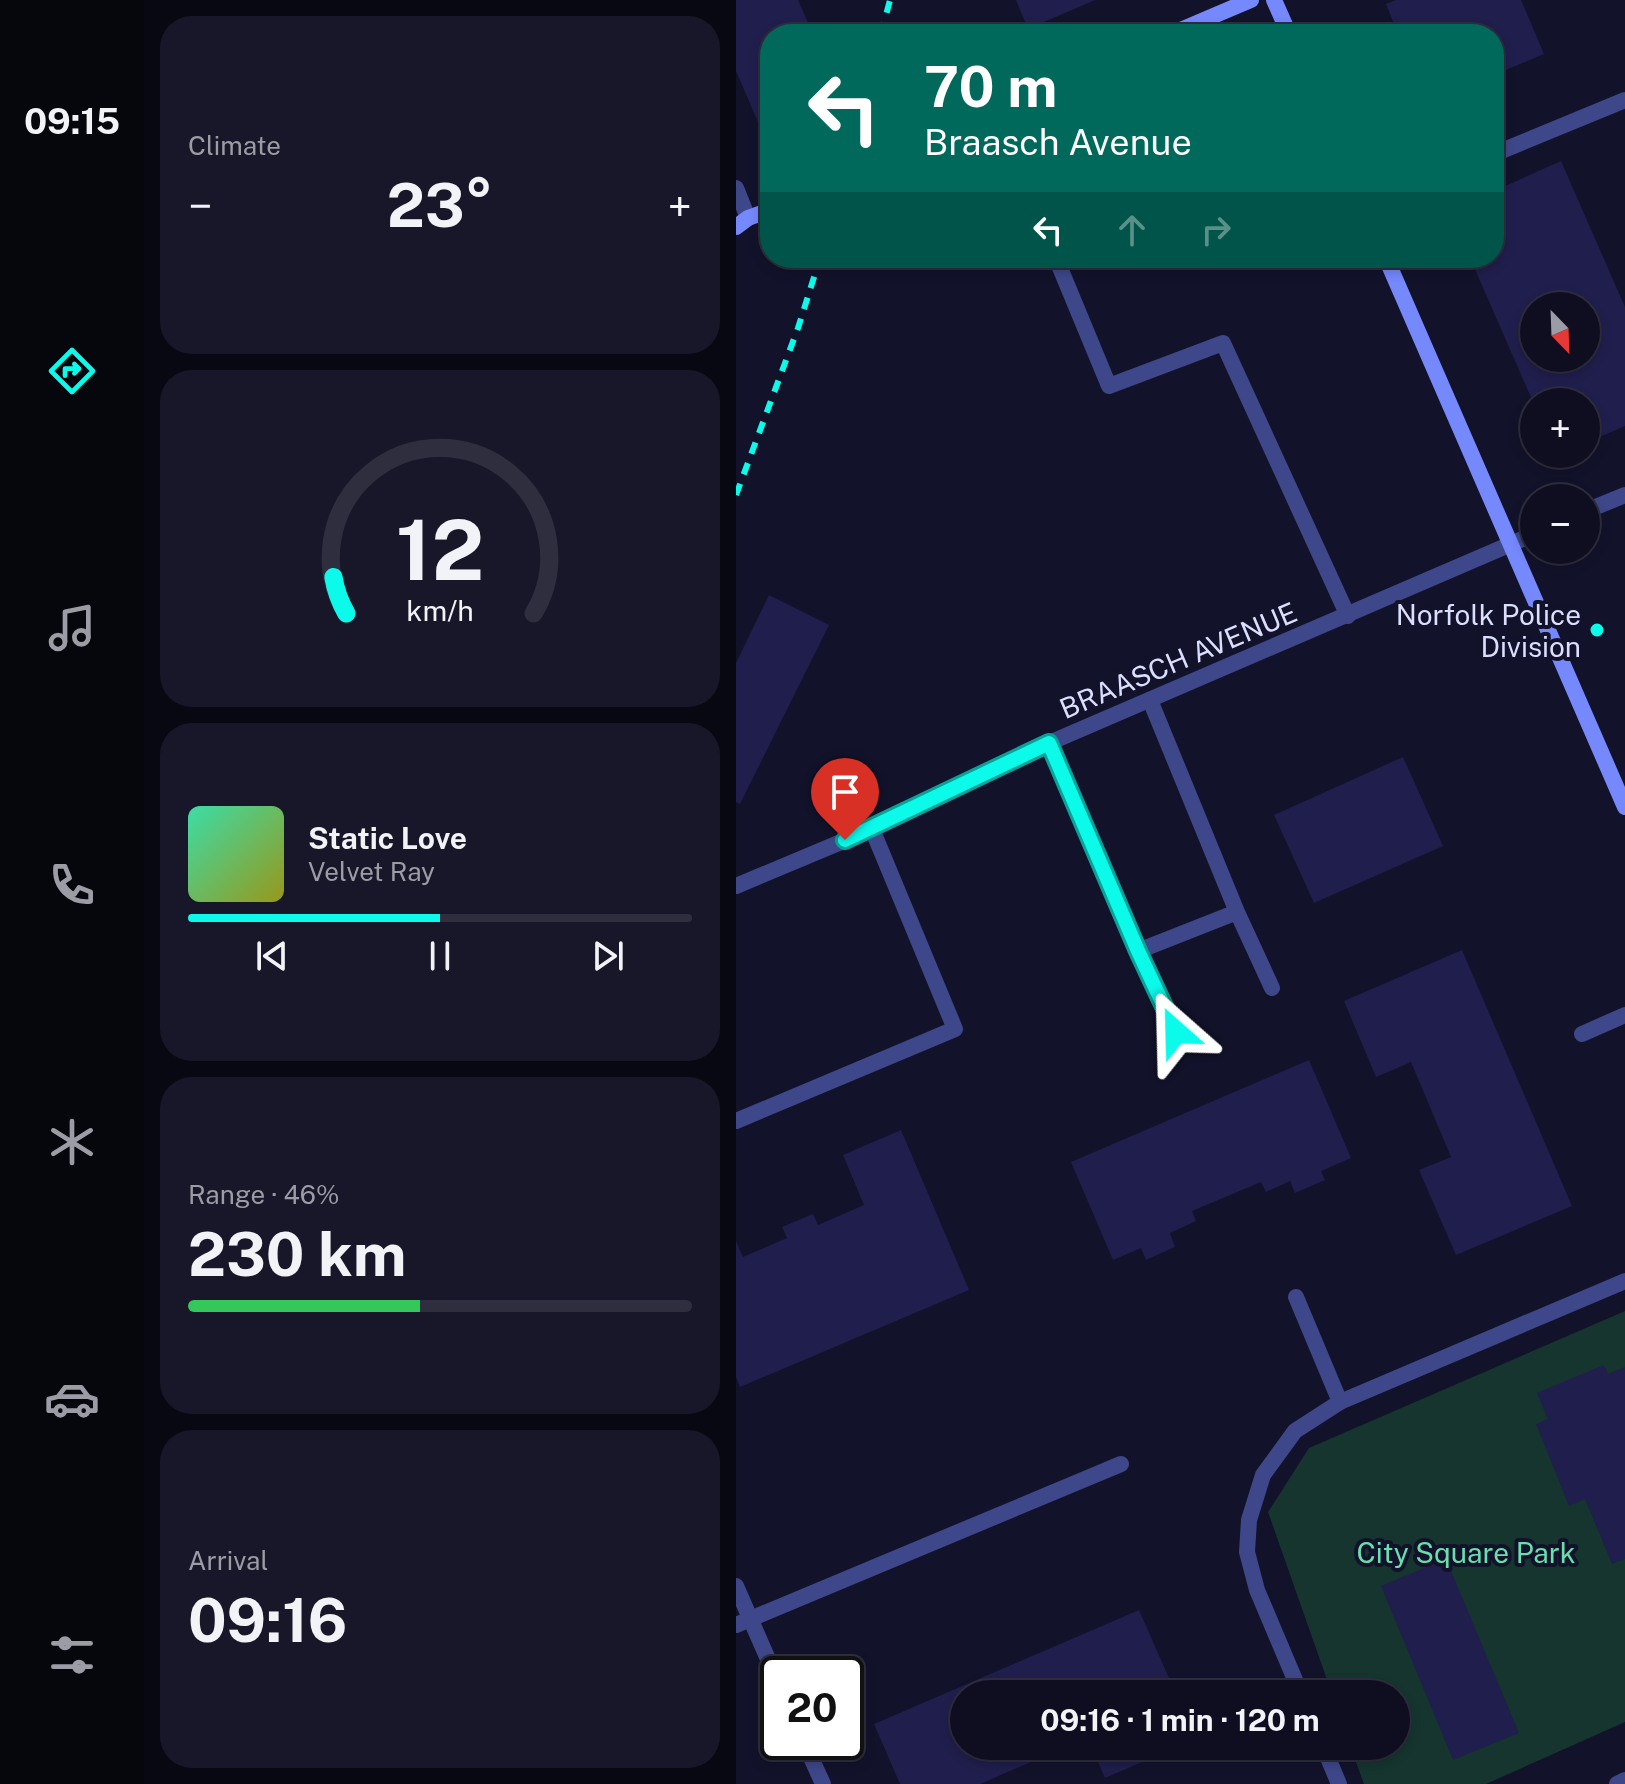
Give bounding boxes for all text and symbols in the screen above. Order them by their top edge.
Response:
text: 70 m [924,54,1057,120]
icon: left [792,56,896,160]
text: 09:15 [24,100,120,142]
text: Braasch Avenue [924,121,1192,163]
text: Climate [188,130,281,161]
text: 23° [387,170,493,241]
text: − [188,180,212,232]
text: + [668,180,692,232]
icon: left [1026,208,1070,252]
icon: ahead [1110,208,1154,252]
icon: right [1194,208,1238,252]
north arrow [1520,292,1600,372]
map controls [1520,292,1600,564]
icon: directions [44,343,100,399]
button: + [1520,388,1600,468]
button: − [1520,484,1600,564]
text: 12 [396,501,484,599]
text: km/h [406,595,474,628]
street label: BRAASCH AVENUE [1054,595,1302,725]
place label: Norfolk Police Division [1396,598,1581,663]
icon: music [44,600,100,656]
marker: Norfolk Police Division [1588,621,1606,639]
pin [811,758,879,840]
icon: arrive [823,770,867,814]
text: Static Love [308,820,467,856]
text: Velvet Ray [308,856,435,887]
icon: phone [44,857,100,913]
icon: previous [250,934,294,978]
icon: pause [418,934,462,978]
icon: next [586,934,630,978]
position arrow [1134,990,1218,1074]
icon: climate [44,1114,100,1170]
text: Range · 46% [188,1179,339,1210]
text: 230 km [188,1219,407,1290]
icon: car [44,1371,100,1427]
park label: City Square Park [1357,1536,1575,1569]
text: Arrival [188,1545,268,1576]
text: 09:16 [188,1585,348,1656]
icon: filters [44,1627,100,1683]
speed limit sign: 20 [760,1656,864,1760]
text: 09:16 · 1 min · 120 m [1040,1702,1320,1738]

